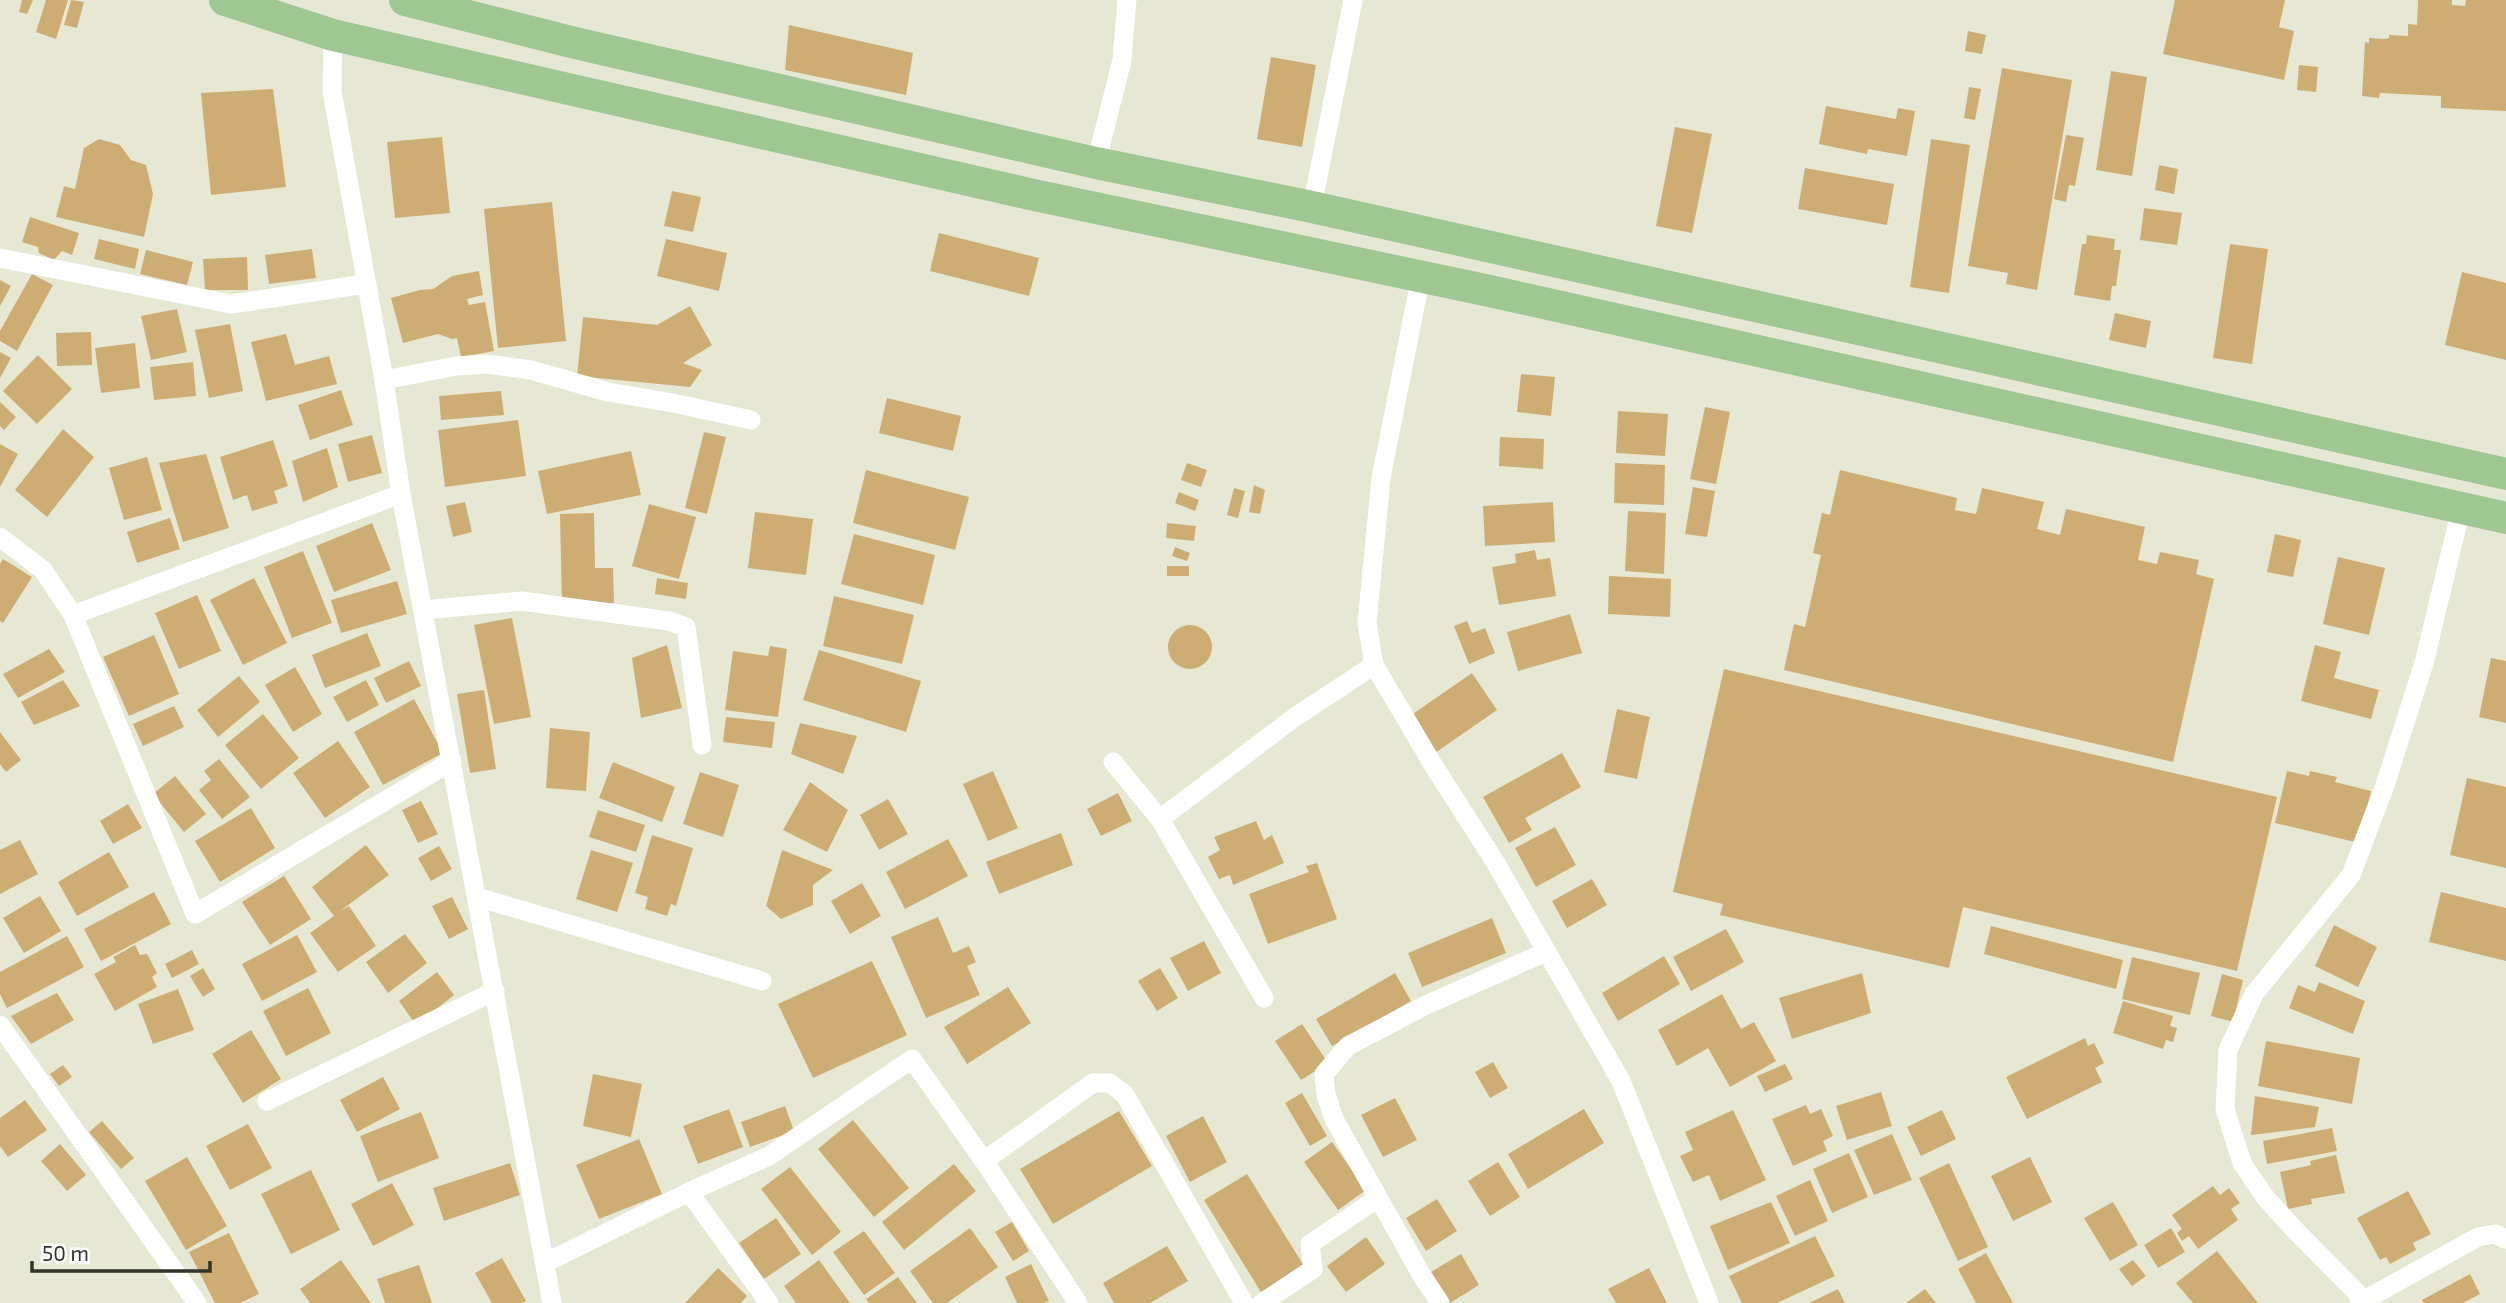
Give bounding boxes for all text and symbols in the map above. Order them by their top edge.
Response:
scale bar [32,1230,210,1274]
text: 50 m [42,1240,89,1265]

